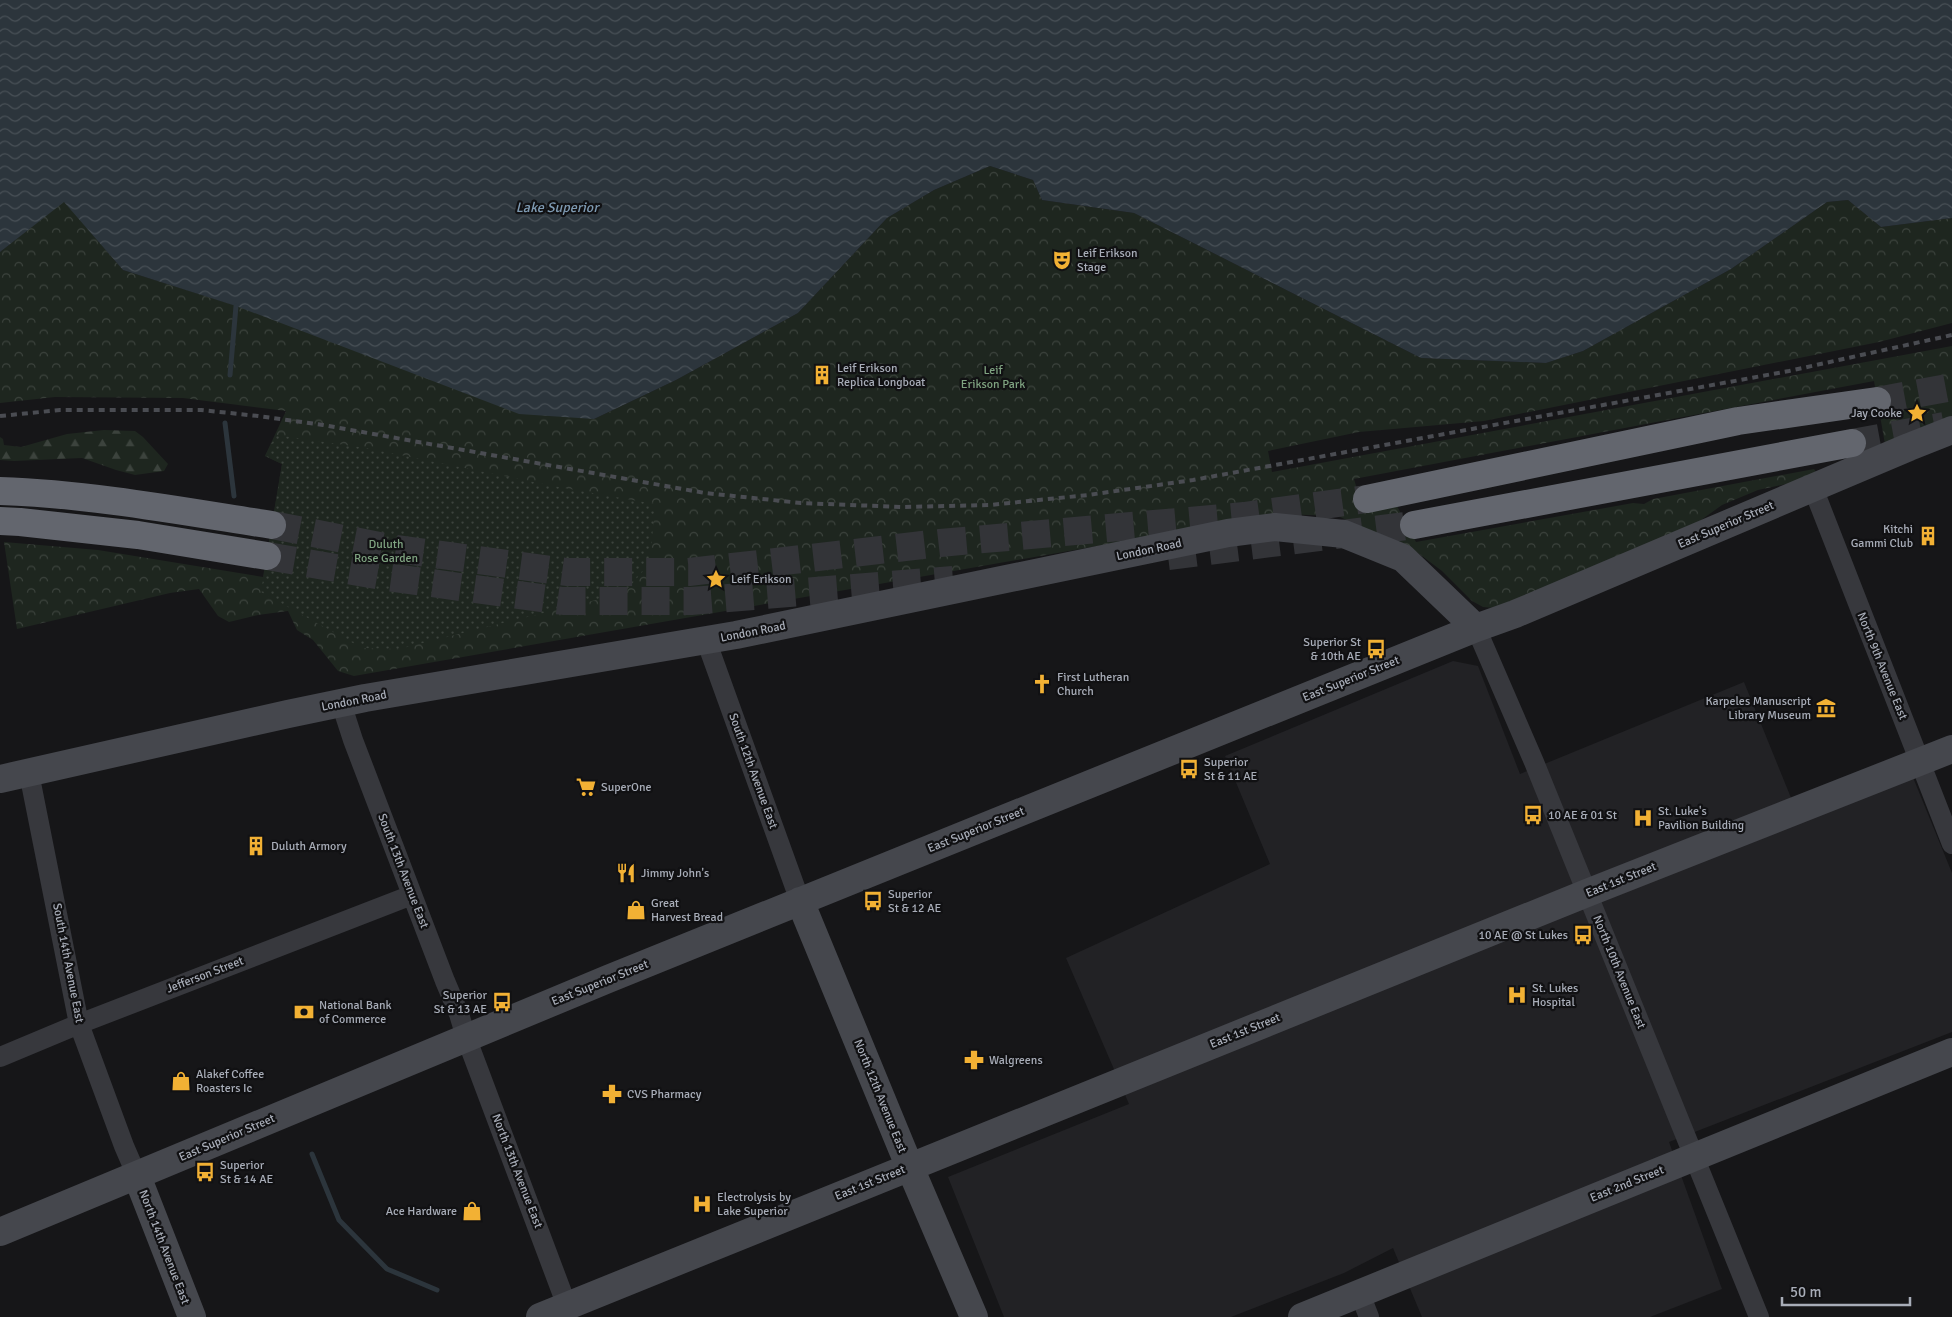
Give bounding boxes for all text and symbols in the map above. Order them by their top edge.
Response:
water label: Lake Superior [516,199,600,216]
place label: Leif Erikson Stage [1077,246,1138,275]
theatre icon: Leif Erikson Stage [1051,249,1073,271]
place label: Leif Erikson Replica Longboat [837,361,925,390]
park label: Leif Erikson Park [961,363,1025,392]
building icon: Leif Erikson Replica Longboat [811,364,833,386]
place icon: Jay Cooke [1906,402,1928,424]
place label: Jay Cooke [1851,406,1902,421]
street label: East Superior Street [1676,498,1776,552]
place label: Kitchi Gammi Club [1851,522,1913,551]
building icon: Kitchi Gammi Club [1917,525,1939,547]
street label: London Road [1115,536,1183,564]
park label: Duluth Rose Garden [354,537,418,566]
place icon: Leif Erikson [705,568,727,590]
place label: Leif Erikson [731,572,792,587]
street label: North 9th Avenue East [1854,610,1910,722]
street label: London Road [719,618,787,646]
place label: Superior St & 10th AE [1303,635,1361,664]
bus stop icon: Superior St & 10th AE [1365,638,1387,660]
street label: East Superior Street [1300,653,1402,705]
place label: First Lutheran Church [1057,670,1129,699]
church icon: First Lutheran Church [1031,673,1053,695]
street label: London Road [320,687,388,715]
place label: Karpeles Manuscript Library Museum [1705,694,1811,723]
museum icon: Karpeles Manuscript Library Museum [1815,697,1837,719]
street label: South 12th Avenue East [725,711,781,831]
place label: Superior St & 11 AE [1204,755,1258,784]
bus stop icon: Superior St & 11 AE [1178,758,1200,780]
supermarket icon: SuperOne [575,776,597,798]
place label: SuperOne [601,780,651,795]
street label: East Superior Street [925,804,1027,856]
bus stop icon: 10 AE & 01 St [1522,804,1544,826]
place label: St. Luke's Pavilion Building [1658,804,1744,833]
hospital icon: St. Luke's Pavilion Building [1632,807,1654,829]
place label: 10 AE & 01 St [1548,808,1617,823]
street label: South 13th Avenue East [374,812,432,930]
building icon: Duluth Armory [245,835,267,857]
place label: Duluth Armory [271,839,347,854]
street label: East 1st Street [1584,859,1658,901]
restaurant icon: Jimmy John's [615,862,637,884]
place label: Jimmy John's [641,866,709,881]
place label: Superior St & 12 AE [888,887,942,916]
bus stop icon: Superior St & 12 AE [862,890,884,912]
place label: Great Harvest Bread [651,896,723,925]
shop icon: Great Harvest Bread [625,899,647,921]
street label: South 14th Avenue East [49,902,87,1024]
street label: North 10th Avenue East [1589,913,1649,1031]
bus stop icon: 10 AE @ St Lukes [1572,924,1594,946]
place label: 10 AE @ St Lukes [1479,928,1568,943]
street label: Jefferson Street [164,953,246,997]
street label: East Superior Street [549,957,651,1009]
place label: St. Lukes Hospital [1532,981,1578,1010]
hospital icon: St. Lukes Hospital [1506,984,1528,1006]
place label: Superior St & 13 AE [434,988,488,1017]
bus stop icon: Superior St & 13 AE [491,991,513,1013]
place label: National Bank of Commerce [319,998,392,1027]
bank icon: National Bank of Commerce [293,1001,315,1023]
street label: East 1st Street [1208,1010,1282,1052]
street label: North 12th Avenue East [850,1037,910,1155]
pharmacy icon: Walgreens [963,1049,985,1071]
place label: Walgreens [989,1053,1043,1068]
place label: Alakef Coffee Roasters Ic [196,1067,264,1096]
shop icon: Alakef Coffee Roasters Ic [170,1070,192,1092]
pharmacy icon: CVS Pharmacy [601,1083,623,1105]
place label: CVS Pharmacy [627,1087,702,1102]
street label: East Superior Street [177,1111,277,1165]
street label: North 13th Avenue East [488,1112,546,1230]
place label: Superior St & 14 AE [220,1158,274,1187]
bus stop icon: Superior St & 14 AE [194,1161,216,1183]
street label: East 1st Street [833,1162,907,1204]
street label: East 2nd Street [1588,1162,1666,1206]
street label: North 14th Avenue East [135,1188,193,1306]
place label: Electrolysis by Lake Superior [717,1190,791,1219]
hospital icon: Electrolysis by Lake Superior [691,1193,713,1215]
shop icon: Ace Hardware [461,1200,483,1222]
place label: Ace Hardware [386,1204,457,1219]
scale bar [1782,1274,1910,1306]
text: 50 m [1790,1283,1821,1301]

